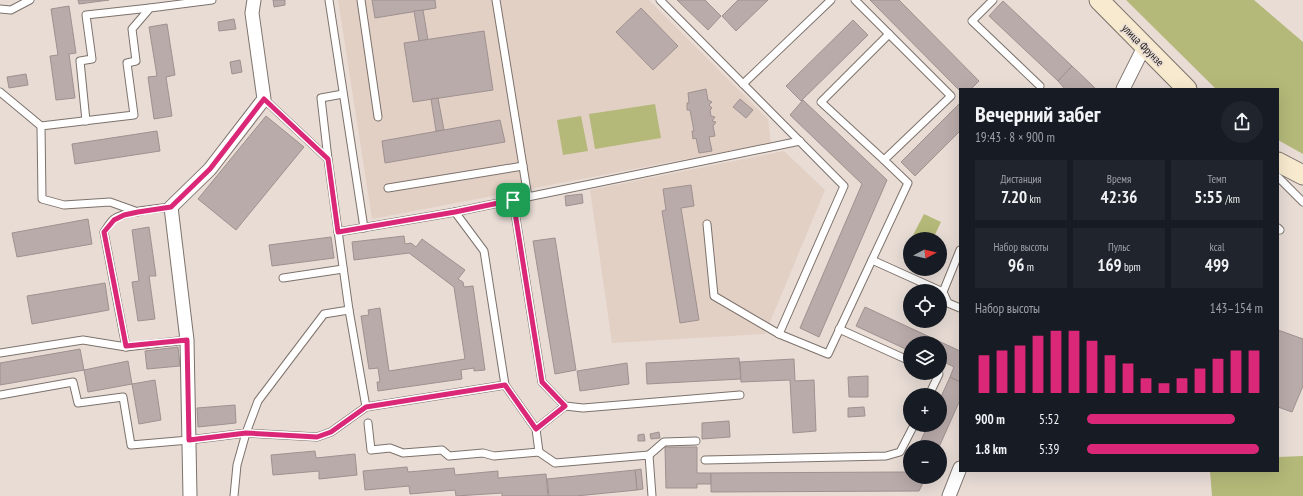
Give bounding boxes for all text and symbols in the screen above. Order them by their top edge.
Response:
street label: улица Фрунзе [1119,21,1167,69]
text: Вечерний забег [975,100,1101,128]
button: share [1221,101,1263,143]
text: 19:43 · 8 × 900 m [975,129,1055,146]
text: Дистанция [1000,172,1042,186]
text: Время [1107,172,1131,186]
text: Темп [1208,172,1226,186]
pin [496,183,530,217]
text: 7.20 [1001,186,1027,208]
text: 42:36 [1101,186,1137,208]
text: 5:55 [1194,186,1223,208]
icon: arrive [502,189,524,211]
text: km [1027,192,1041,206]
text: /km [1223,192,1240,206]
north arrow [903,232,947,276]
map controls [903,232,947,484]
text: Набор высоты [993,240,1049,254]
text: Пульс [1108,240,1130,254]
text: kcal [1209,240,1225,254]
text: 96 [1008,254,1024,276]
text: 169 [1097,254,1122,276]
text: 499 [1205,254,1229,276]
text: m [1024,260,1034,274]
text: bpm [1122,260,1141,274]
button: locate [903,284,947,328]
text: Набор высоты [975,300,1040,317]
text: 143–154 m [1210,300,1263,317]
button: layers [903,336,947,380]
button: + [903,388,947,432]
text: 900 m [975,411,1005,428]
text: 5:52 [1039,411,1059,428]
button: − [903,440,947,484]
text: 1.8 km [975,441,1007,458]
text: 5:39 [1039,441,1059,458]

